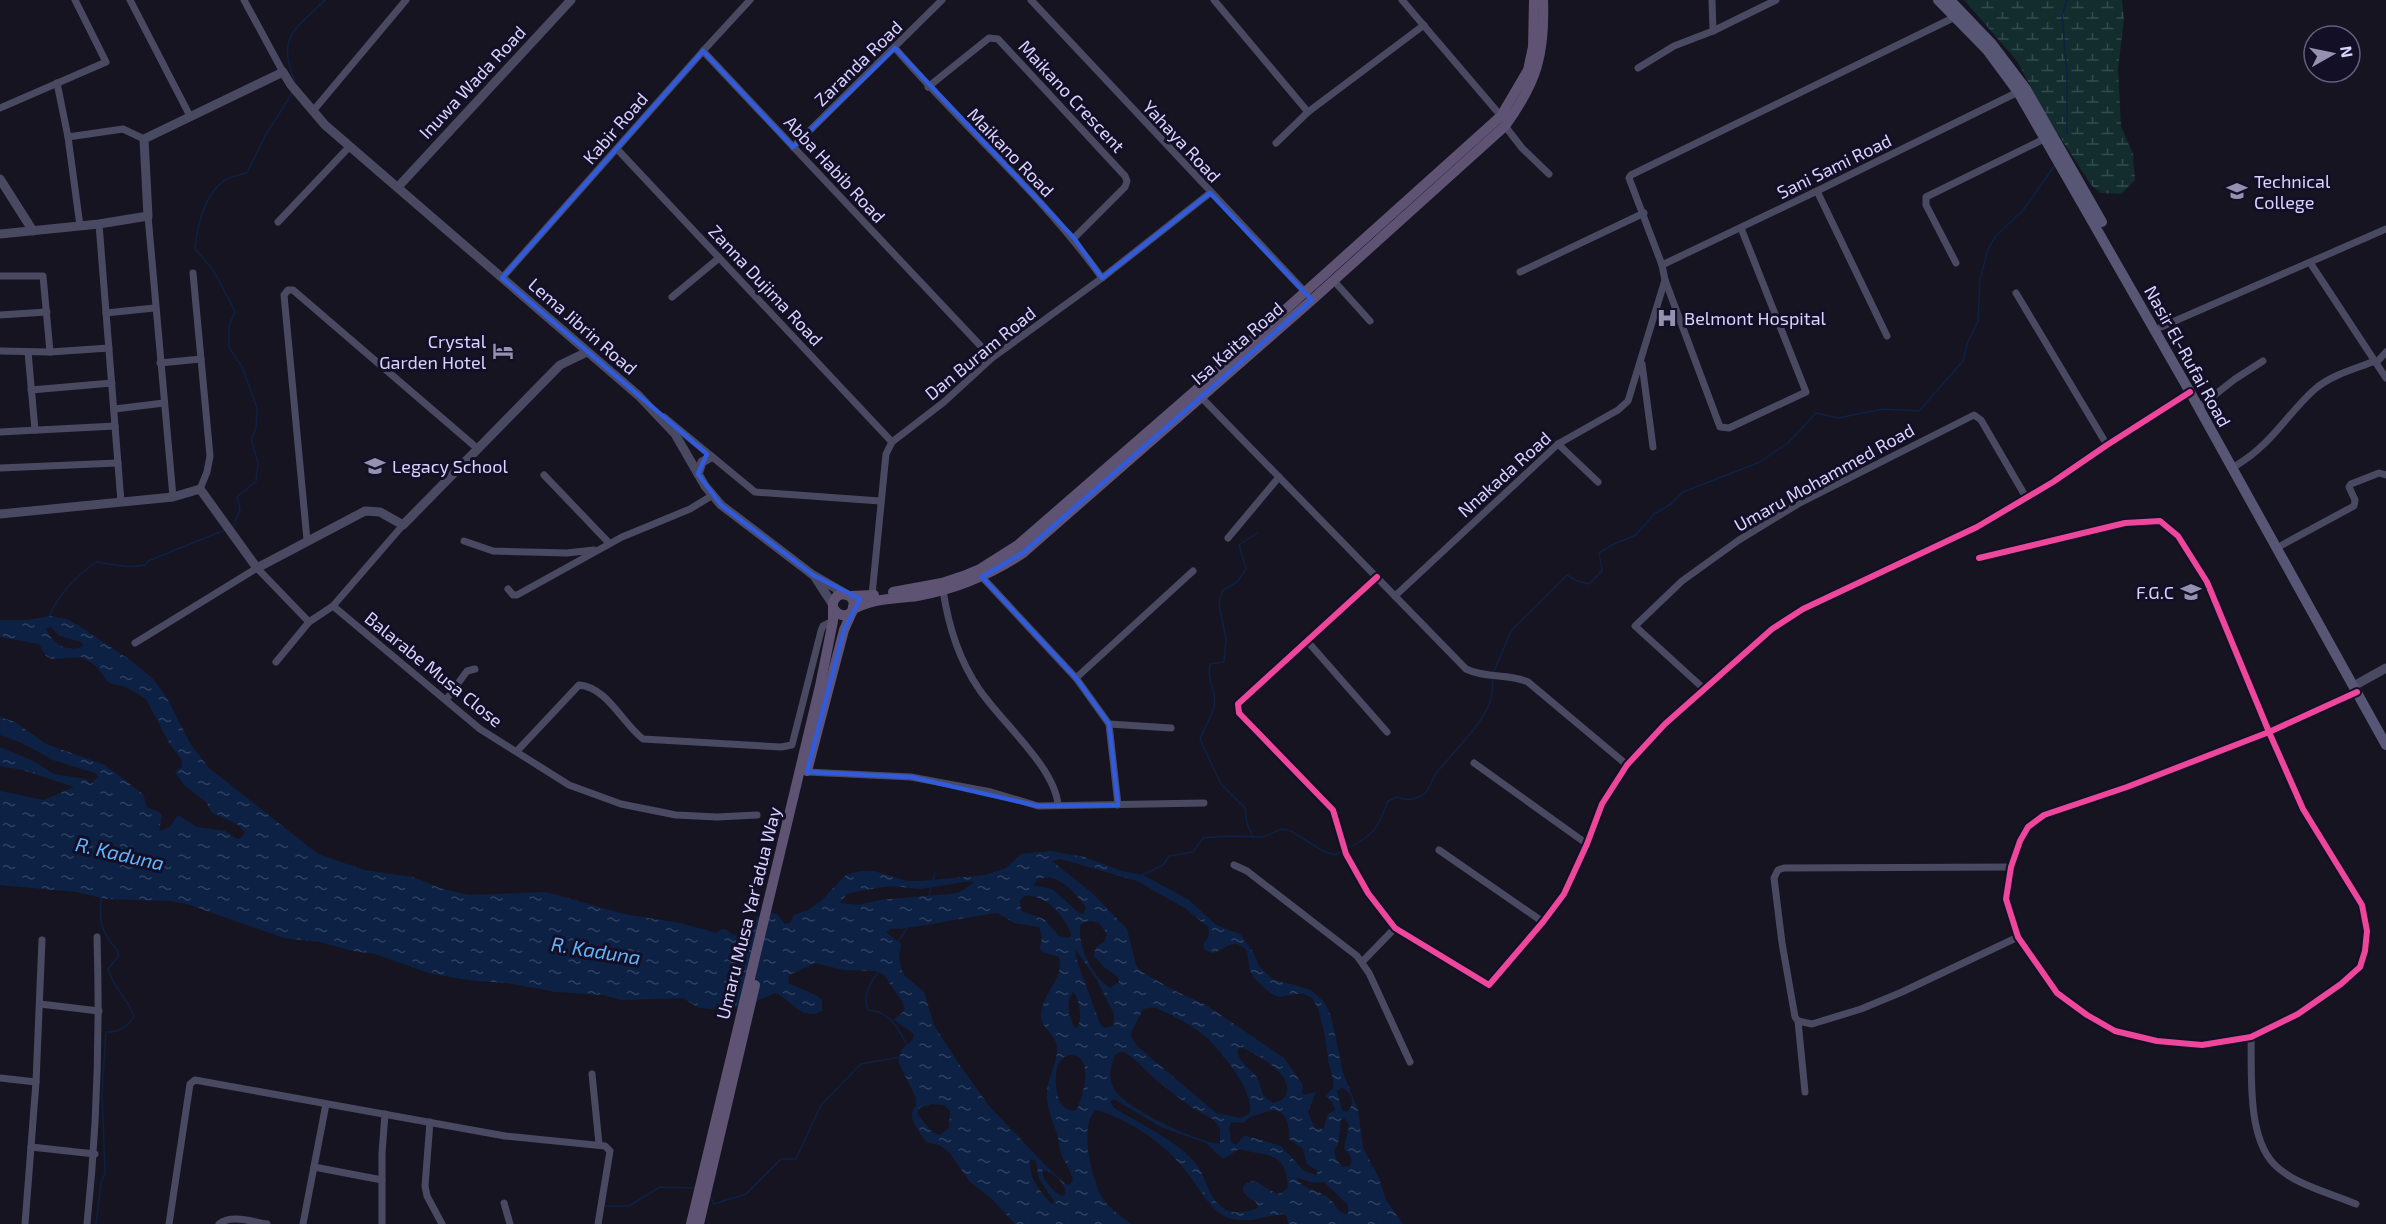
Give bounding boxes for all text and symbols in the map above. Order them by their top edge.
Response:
street label: Zaranda Road [810,16,906,110]
street label: Inuwa Wada Road [414,21,530,143]
north arrow [2302,24,2362,84]
street label: Maikano Crescent [1014,35,1130,157]
text: N [2337,44,2358,59]
street label: Kabir Road [578,88,652,168]
street label: Yahaya Road [1138,95,1226,187]
street label: Maikano Road [963,103,1059,201]
street label: Abba Habib Road [780,111,890,227]
street label: Sani Sami Road [1773,129,1895,203]
place label: Technical College [2254,170,2331,213]
school or university icon: Technical College [2225,179,2249,203]
street label: Zanna Dujima Road [704,220,828,350]
street label: Lema Jibrin Road [524,273,642,379]
street label: Nasir El-Rufai Road [2140,281,2236,431]
street label: Isa Kaita Road [1186,297,1288,389]
street label: Dan Buram Road [920,302,1040,404]
hospital icon: Belmont Hospital [1655,306,1679,330]
place label: Belmont Hospital [1684,307,1827,329]
place label: Crystal Garden Hotel [379,330,487,373]
hotel icon: Crystal Garden Hotel [491,339,515,363]
street label: Umaru Mohammed Road [1730,418,1918,536]
street label: Nnakada Road [1453,426,1555,522]
school or university icon: Legacy School [363,454,387,478]
place label: Legacy School [392,455,508,477]
school or university icon: F.G.C [2179,580,2203,604]
place label: F.G.C [2136,581,2174,603]
street label: Balarabe Musa Close [361,607,507,731]
street label: Umaru Musa Yar'adua Way [711,804,785,1022]
water label: R. Kaduna [73,831,167,875]
water label: R. Kaduna [550,931,642,969]

